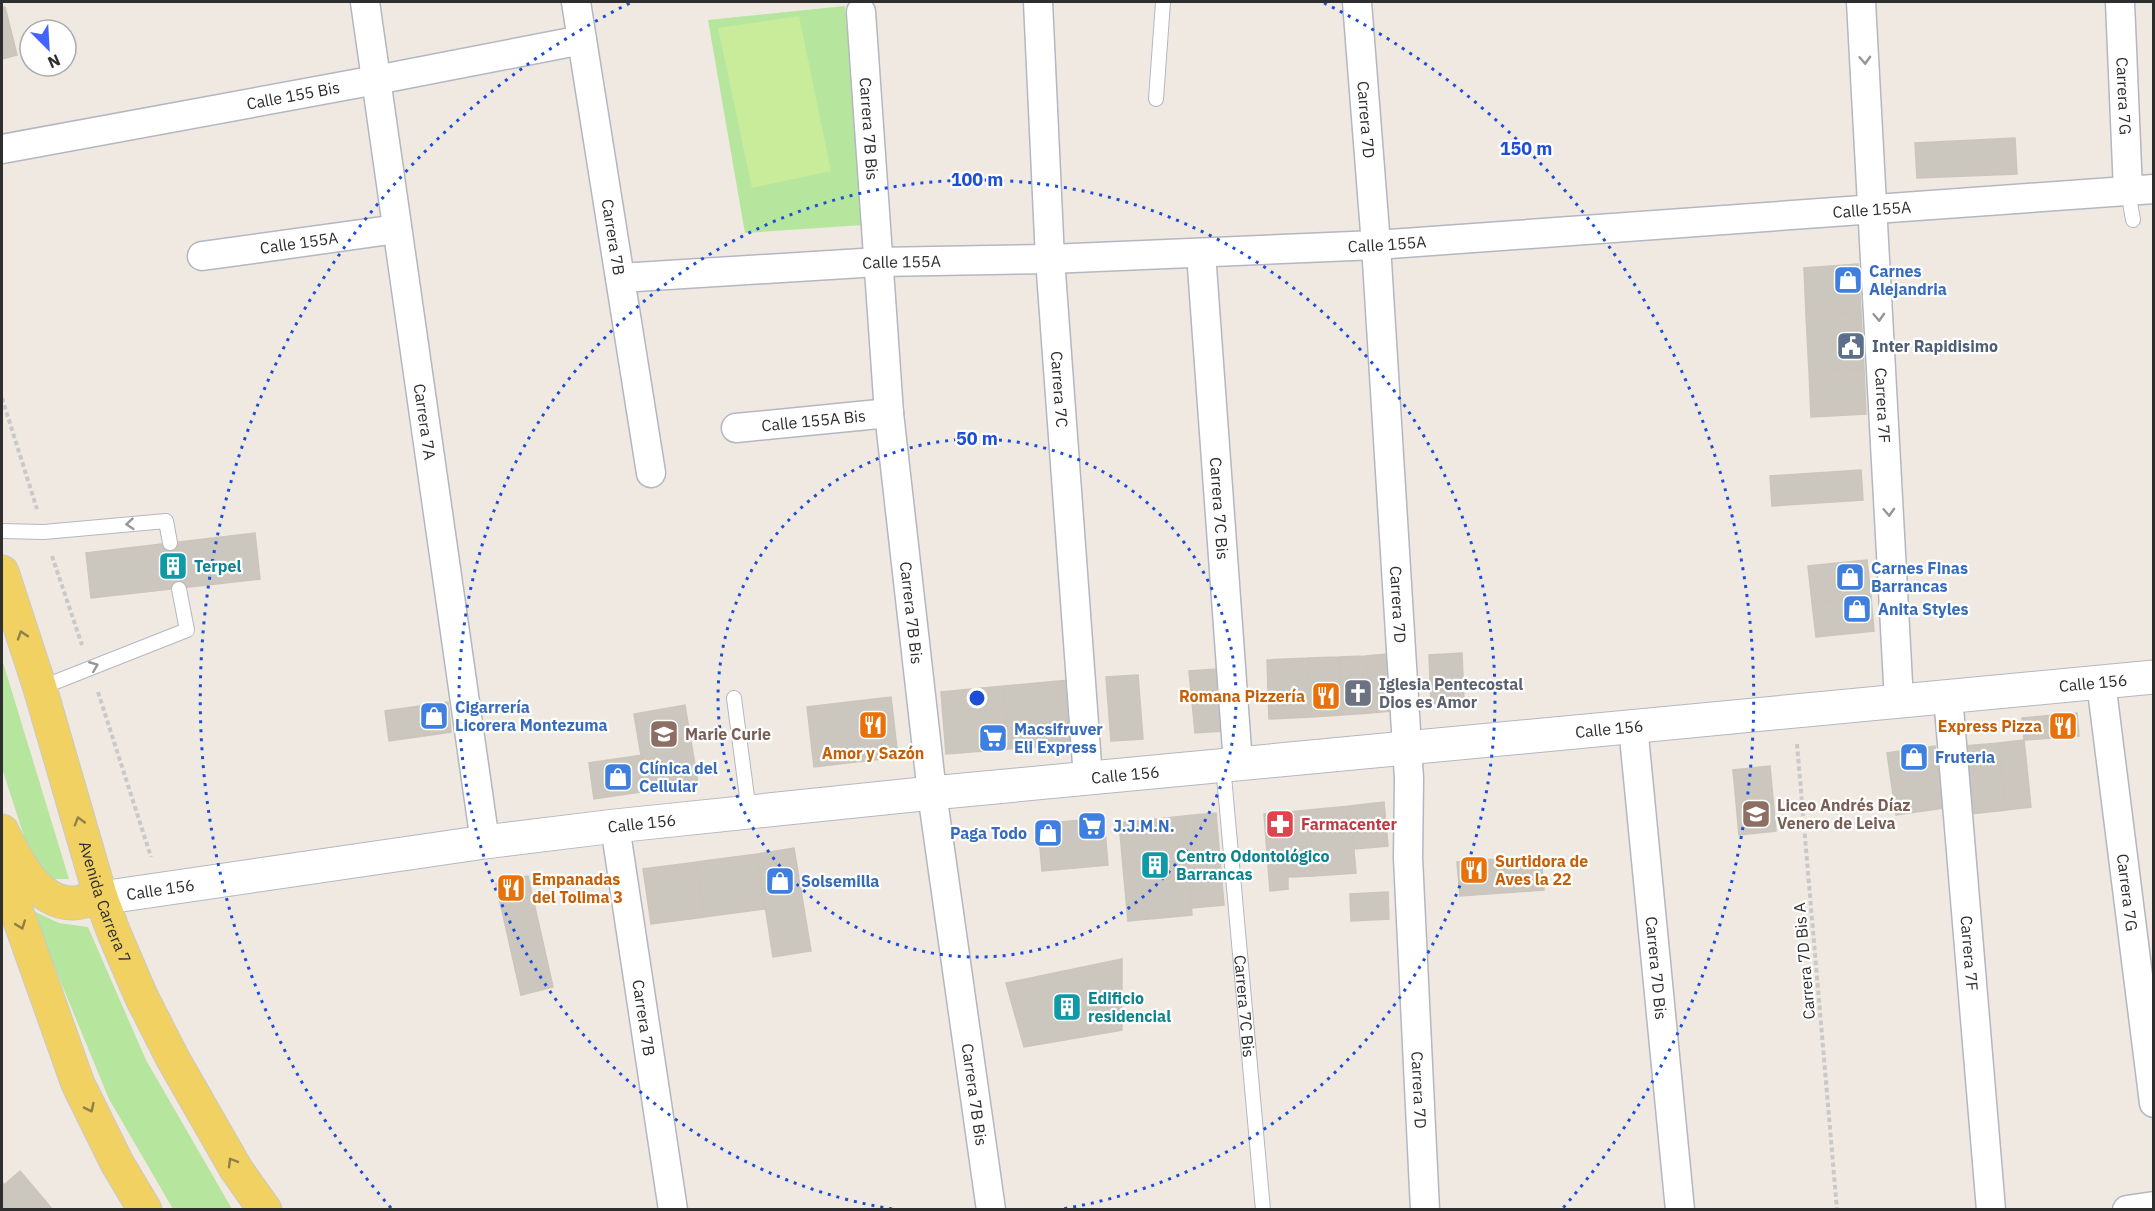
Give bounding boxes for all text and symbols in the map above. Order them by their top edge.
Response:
north arrow [18,18,78,78]
text: N [45,50,63,73]
one-way arrow [1858,55,1871,64]
street label: Carrera 7G [2112,57,2136,135]
street label: Calle 155 Bis [245,77,341,114]
street label: Carrera 7B Bis [856,77,883,181]
street label: Carrera 7D [1353,80,1379,159]
text: 150 m [1500,137,1552,160]
text: 100 m [951,168,1003,191]
street label: Carrera 7B [597,197,629,277]
street label: Calle 155A [1832,197,1912,222]
street label: Calle 155A [259,227,339,258]
street label: Calle 155A [1347,231,1427,256]
street label: Calle 155A [862,251,941,273]
place label: Carnes Alejandria [1869,261,1947,299]
shop icon: Carnes Alejandria [1832,264,1864,296]
one-way arrow [1873,313,1886,322]
public building icon: Inter Rapidisimo [1835,330,1867,362]
place label: Inter Rapidisimo [1872,336,1998,356]
street label: Carrera 7C [1047,350,1072,428]
street label: Carrera 7F [1871,367,1895,444]
street label: Carrera 7A [410,382,440,461]
street label: Calle 155A Bis [760,405,867,435]
text: 50 m [956,427,998,450]
street label: Carrera 7C Bis [1206,456,1233,560]
one-way arrow [1883,508,1896,517]
one-way arrow [125,517,134,530]
building icon: Terpel [157,550,189,582]
place label: Terpel [194,556,241,576]
place label: Carnes Finas Barrancas [1871,558,1968,596]
street label: Carrera 7B Bis [896,560,927,665]
shop icon: Carnes Finas Barrancas [1834,561,1866,593]
street label: Carrera 7D [1386,565,1411,644]
shop icon: Anita Styles [1841,593,1873,625]
place label: Anita Styles [1878,599,1969,619]
one-way arrow [17,630,30,641]
one-way arrow [88,661,99,674]
street label: Calle 156 [2058,670,2128,696]
place label: Iglesia Pentecostal Dios es Amor [1379,674,1523,712]
church icon: Iglesia Pentecostal Dios es Amor [1342,677,1374,709]
restaurant icon: Romana Pizzería [1310,680,1342,712]
place label: Romana Pizzería [1179,686,1305,706]
centre of rings [967,688,987,708]
place label: Cigarrería Licorera Montezuma [455,697,608,735]
shop icon: Cigarrería Licorera Montezuma [418,700,450,732]
restaurant icon: Amor y Sazón [857,709,889,741]
restaurant icon: Express Pizza [2047,710,2079,742]
street label: Calle 156 [1574,716,1644,742]
place label: Express Pizza [1938,716,2042,736]
school or university icon: Marie Curie [648,718,680,750]
place label: Macsifruver Eli Express [1014,719,1103,757]
supermarket icon: Macsifruver Eli Express [977,722,1009,754]
place label: Marie Curie [685,724,771,744]
shop icon: Fruteria [1898,741,1930,773]
place label: Amor y Sazón [822,743,924,763]
place label: Fruteria [1935,747,1995,767]
place label: Clínica del Cellular [639,758,718,796]
shop icon: Clínica del Cellular [602,761,634,793]
street label: Calle 156 [1090,761,1160,788]
place label: Liceo Andrés Díaz Venero de Leiva [1777,795,1911,833]
school or university icon: Liceo Andrés Díaz Venero de Leiva [1740,798,1772,830]
pharmacy icon: Farmacenter [1264,808,1296,840]
street label: Calle 156 [607,810,677,837]
supermarket icon: J.J.M.N. [1076,810,1108,842]
place label: Farmacenter [1301,814,1397,834]
one-way arrow [74,816,86,827]
place label: J.J.M.N. [1113,816,1175,836]
shop icon: Paga Todo [1032,817,1064,849]
place label: Paga Todo [950,823,1027,843]
street label: Avenida Carrera 7 [75,839,136,966]
place label: Centro Odontológico Barrancas [1176,846,1330,884]
building icon: Centro Odontológico Barrancas [1139,849,1171,881]
place label: Surtidora de Aves la 22 [1495,851,1588,889]
street label: Carrera 7G [2113,852,2142,932]
restaurant icon: Surtidora de Aves la 22 [1458,854,1490,886]
shop icon: Solsemilla [764,865,796,897]
place label: Empanadas del Tolima 3 [532,869,623,907]
place label: Solsemilla [801,871,879,891]
restaurant icon: Empanadas del Tolima 3 [495,872,527,904]
street label: Calle 156 [125,875,196,904]
street label: Carrera 7D Bis A [1789,902,1819,1020]
street label: Carrera 7D Bis [1642,915,1671,1020]
street label: Carrera 7F [1956,915,1983,992]
one-way arrow [14,919,26,930]
street label: Carrera 7C Bis [1230,954,1259,1058]
street label: Carrera 7B [628,978,660,1057]
place label: Edificio residencial [1088,988,1171,1026]
building icon: Edificio residencial [1051,991,1083,1023]
street label: Carrera 7B Bis [958,1042,992,1147]
street label: Carrera 7D [1407,1051,1431,1129]
one-way arrow [82,1101,94,1112]
one-way arrow [227,1158,239,1168]

